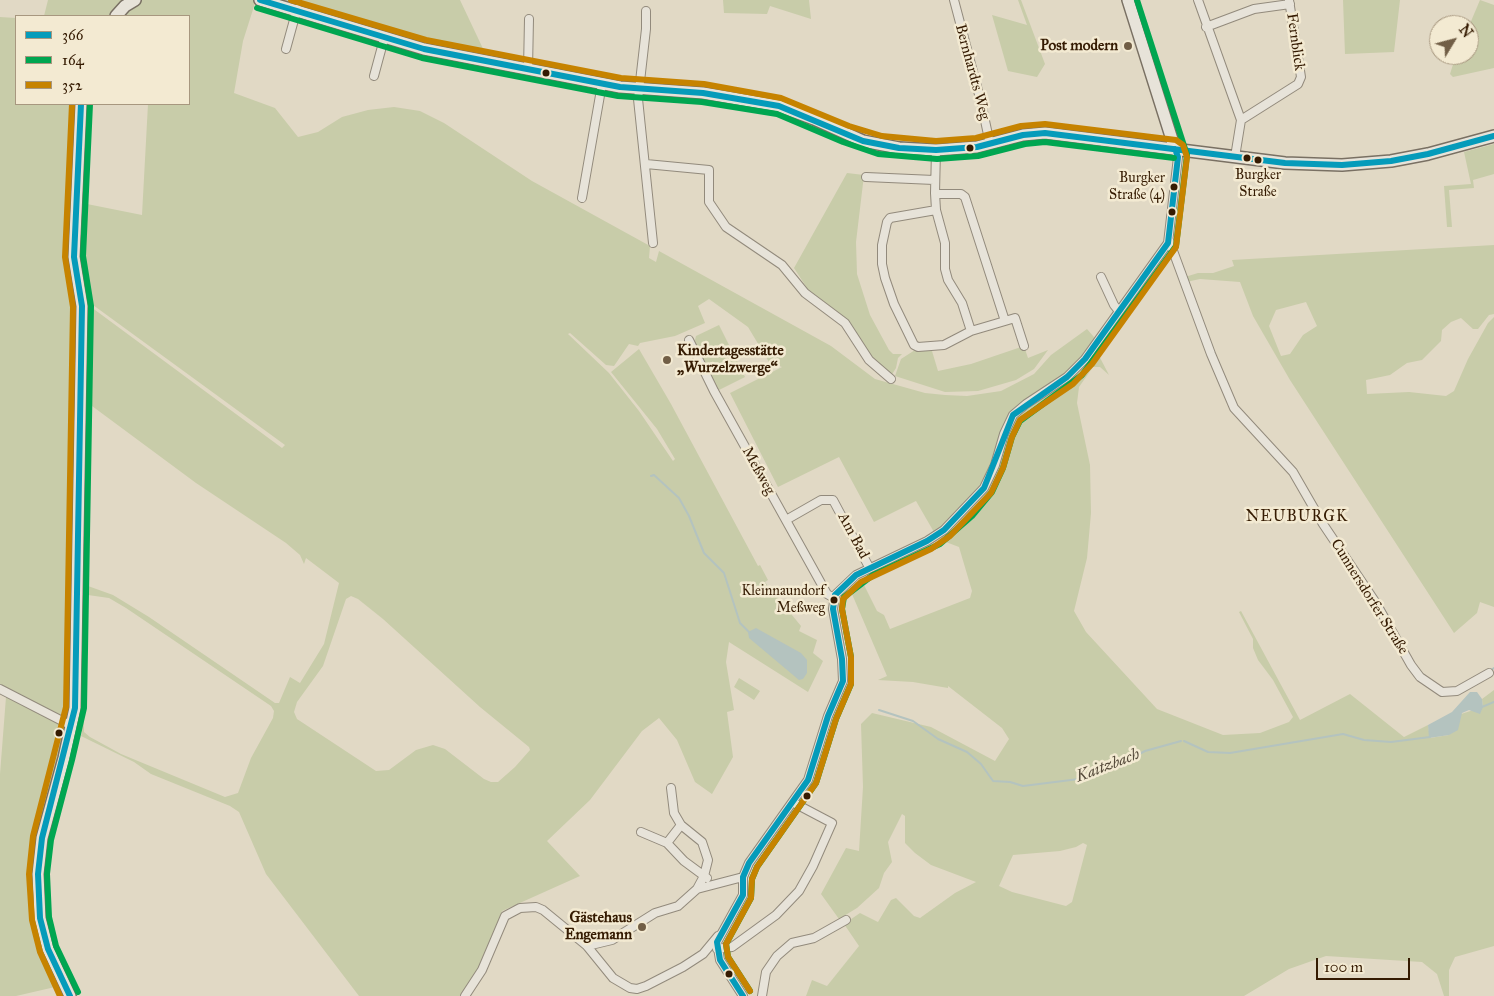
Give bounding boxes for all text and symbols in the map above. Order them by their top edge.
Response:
street label: Fernblick [1282,12,1308,72]
legend [15,15,190,105]
north arrow [1429,15,1479,65]
text: N [1455,21,1476,41]
street label: Bernhardts Weg [951,22,993,122]
text: 366 [62,26,83,44]
place label: Post modern [1040,37,1118,55]
marker: Post modern [1122,40,1134,52]
text: 164 [62,51,84,69]
unlabelled marker [541,68,551,78]
text: 352 [62,76,82,94]
unlabelled marker [965,143,975,153]
unlabelled marker [1242,153,1252,163]
marker: Burgker Straße [1253,155,1263,165]
place label: Burgker Straße [1235,168,1281,200]
place label: Burgker Straße (4) [1109,171,1165,203]
marker: Burgker Straße (4) [1169,182,1179,192]
unlabelled marker [1167,207,1177,217]
place label: Kindertagesstätte „Wurzelzwerge“ [677,342,784,377]
marker: Kindertagesstätte „Wurzelzwerge“ [661,354,673,366]
street label: Meßweg [738,444,778,498]
district label: NEUBURGK [1245,507,1349,527]
street label: Am Bad [833,510,873,562]
street label: Cunnersdorfer Straße [1326,536,1412,658]
place label: Kleinnaundorf Meßweg [741,584,825,616]
marker: Kleinnaundorf Meßweg [829,595,839,605]
unlabelled marker [54,728,64,738]
water label: Kaitzbach [1073,745,1143,787]
unlabelled marker [802,791,812,801]
place label: Gästehaus Engemann [565,909,632,944]
marker: Gästehaus Engemann [636,921,648,933]
scale bar [1319,948,1413,980]
text: 100 m [1324,958,1363,976]
unlabelled marker [724,969,734,979]

